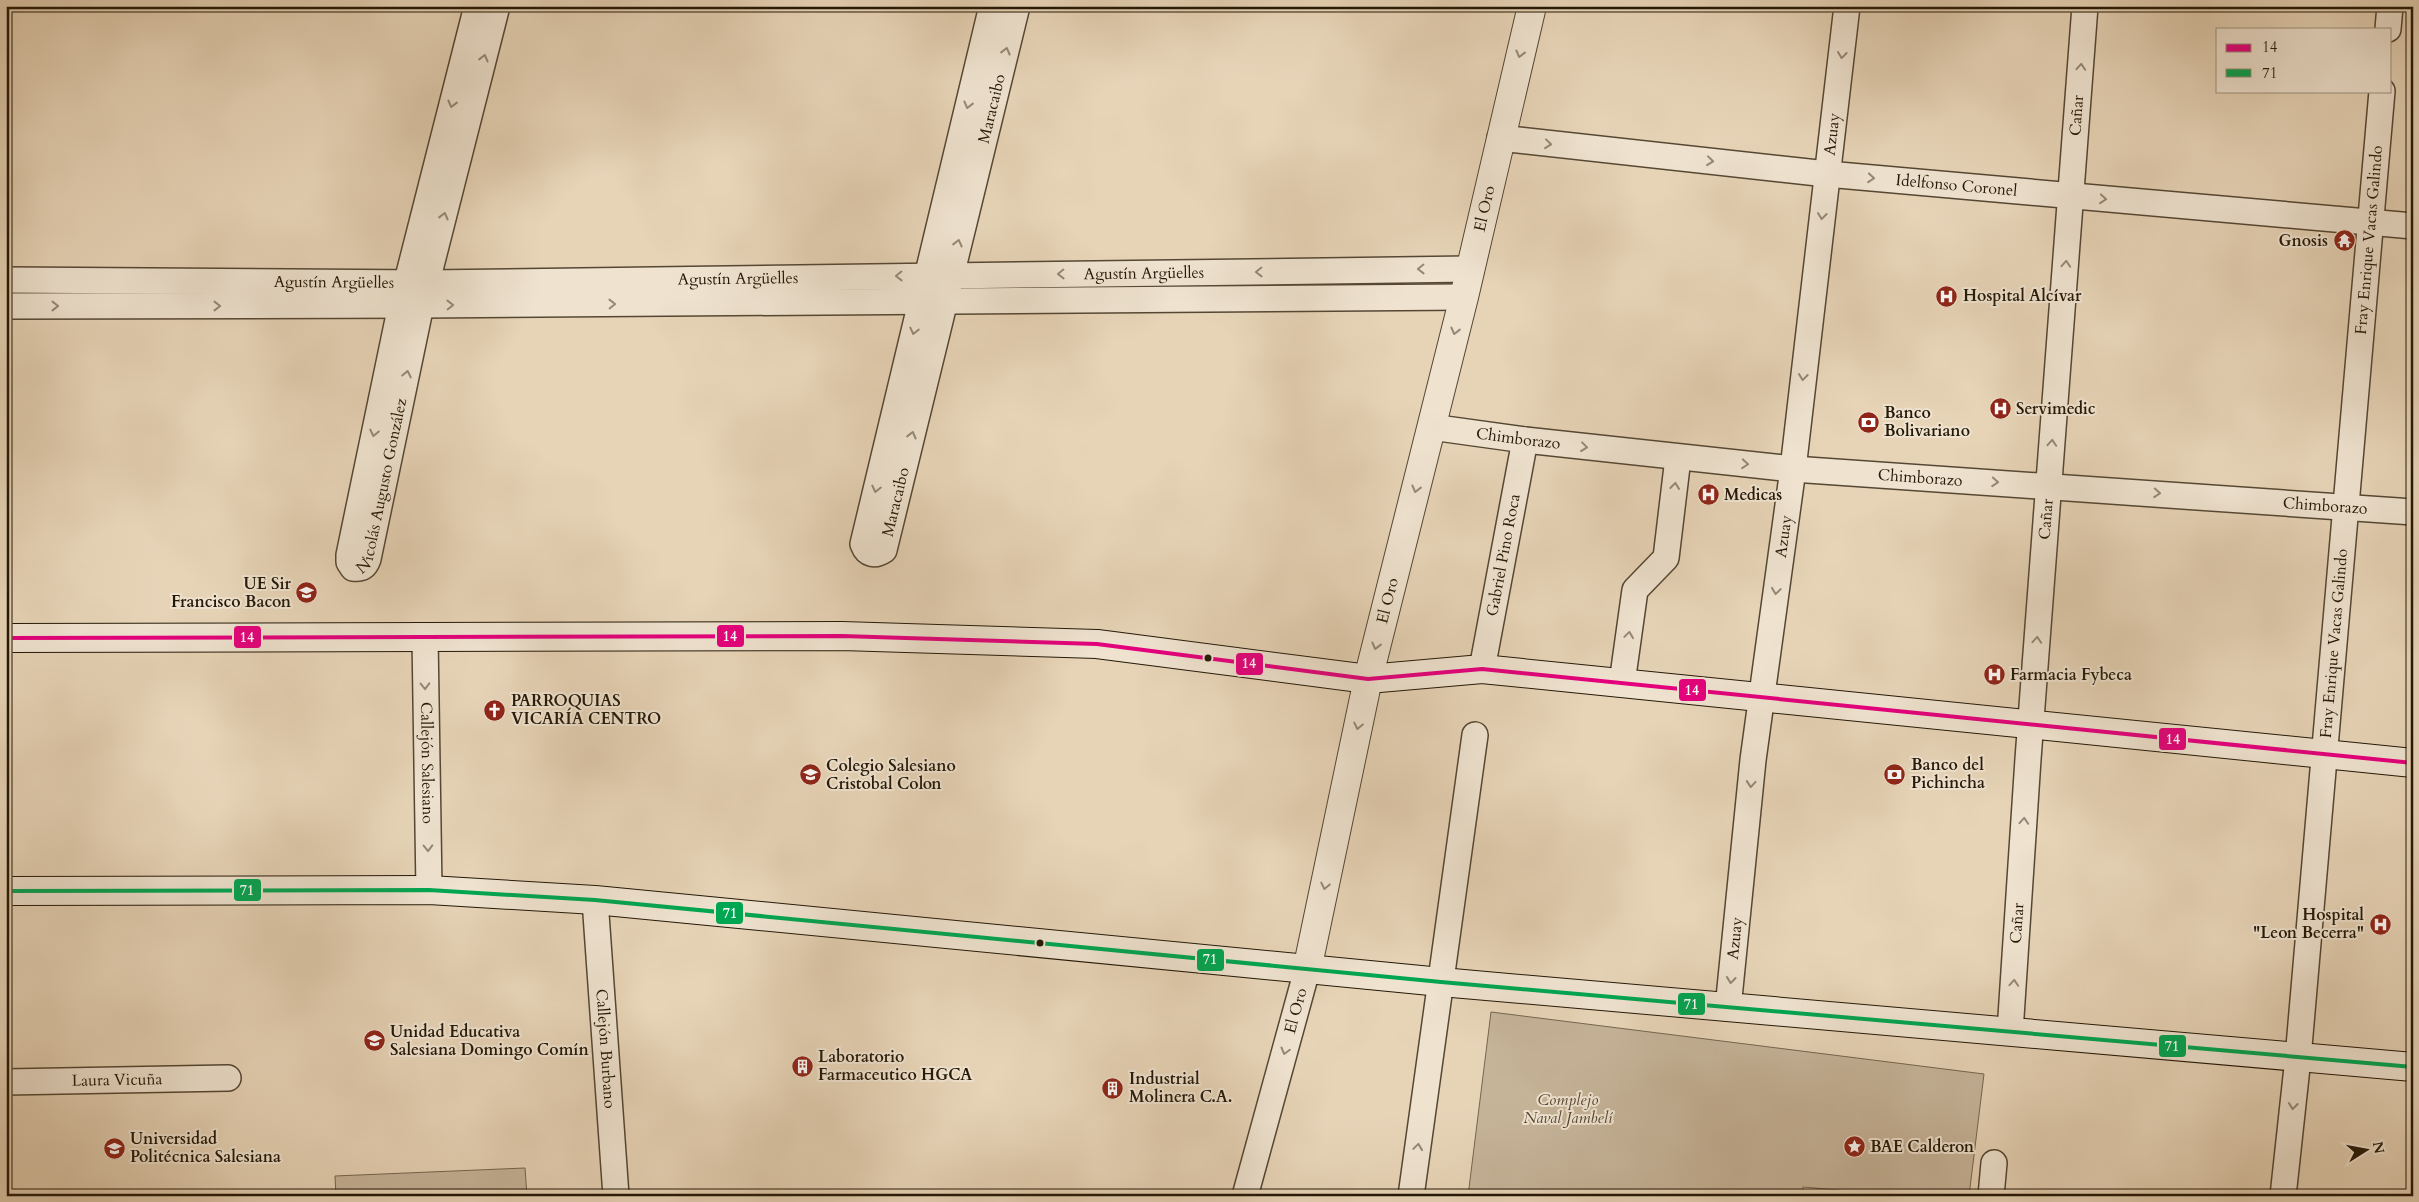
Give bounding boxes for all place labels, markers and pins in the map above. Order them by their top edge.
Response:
temple icon: Gnosis [2332,229,2356,253]
place label: Gnosis [2278,230,2328,252]
hospital icon: Hospital Alcívar [1935,284,1959,308]
place label: Hospital Alcívar [1963,285,2082,307]
hospital icon: Servimedic [1988,397,2012,421]
place label: Servimedic [2016,398,2096,420]
place label: Banco Bolivariano [1884,402,1970,442]
bank icon: Banco Bolivariano [1856,410,1880,434]
hospital icon: Medicas [1696,483,1720,507]
place label: Medicas [1724,484,1782,506]
place label: UE Sir Francisco Bacon [171,573,292,613]
school or university icon: UE Sir Francisco Bacon [295,581,319,605]
unlabelled marker [1203,653,1213,663]
hospital icon: Farmacia Fybeca [1982,663,2006,687]
place label: Farmacia Fybeca [2010,664,2132,686]
place label: PARROQUIAS VICARÍA CENTRO [511,690,661,730]
church icon: PARROQUIAS VICARÍA CENTRO [483,698,507,722]
place label: Banco del Pichincha [1911,754,1985,794]
place label: Colegio Salesiano Cristobal Colon [826,755,956,795]
bank icon: Banco del Pichincha [1883,762,1907,786]
school or university icon: Colegio Salesiano Cristobal Colon [798,763,822,787]
place label: Hospital "Leon Becerra" [2253,904,2364,944]
hospital icon: Hospital "Leon Becerra" [2368,912,2392,936]
unlabelled marker [1035,938,1045,948]
place label: Unidad Educativa Salesiana Domingo Comín [390,1021,589,1061]
school or university icon: Unidad Educativa Salesiana Domingo Comín [362,1029,386,1053]
place label: Laboratorio Farmaceutico HGCA [818,1046,972,1086]
building icon: Laboratorio Farmaceutico HGCA [790,1054,814,1078]
place label: Industrial Molinera C.A. [1129,1068,1233,1108]
building icon: Industrial Molinera C.A. [1101,1076,1125,1100]
place label: Universidad Politécnica Salesiana [130,1128,281,1168]
place icon: BAE Calderon [1842,1135,1866,1159]
school or university icon: Universidad Politécnica Salesiana [102,1136,126,1160]
place label: BAE Calderon [1870,1136,1975,1158]

